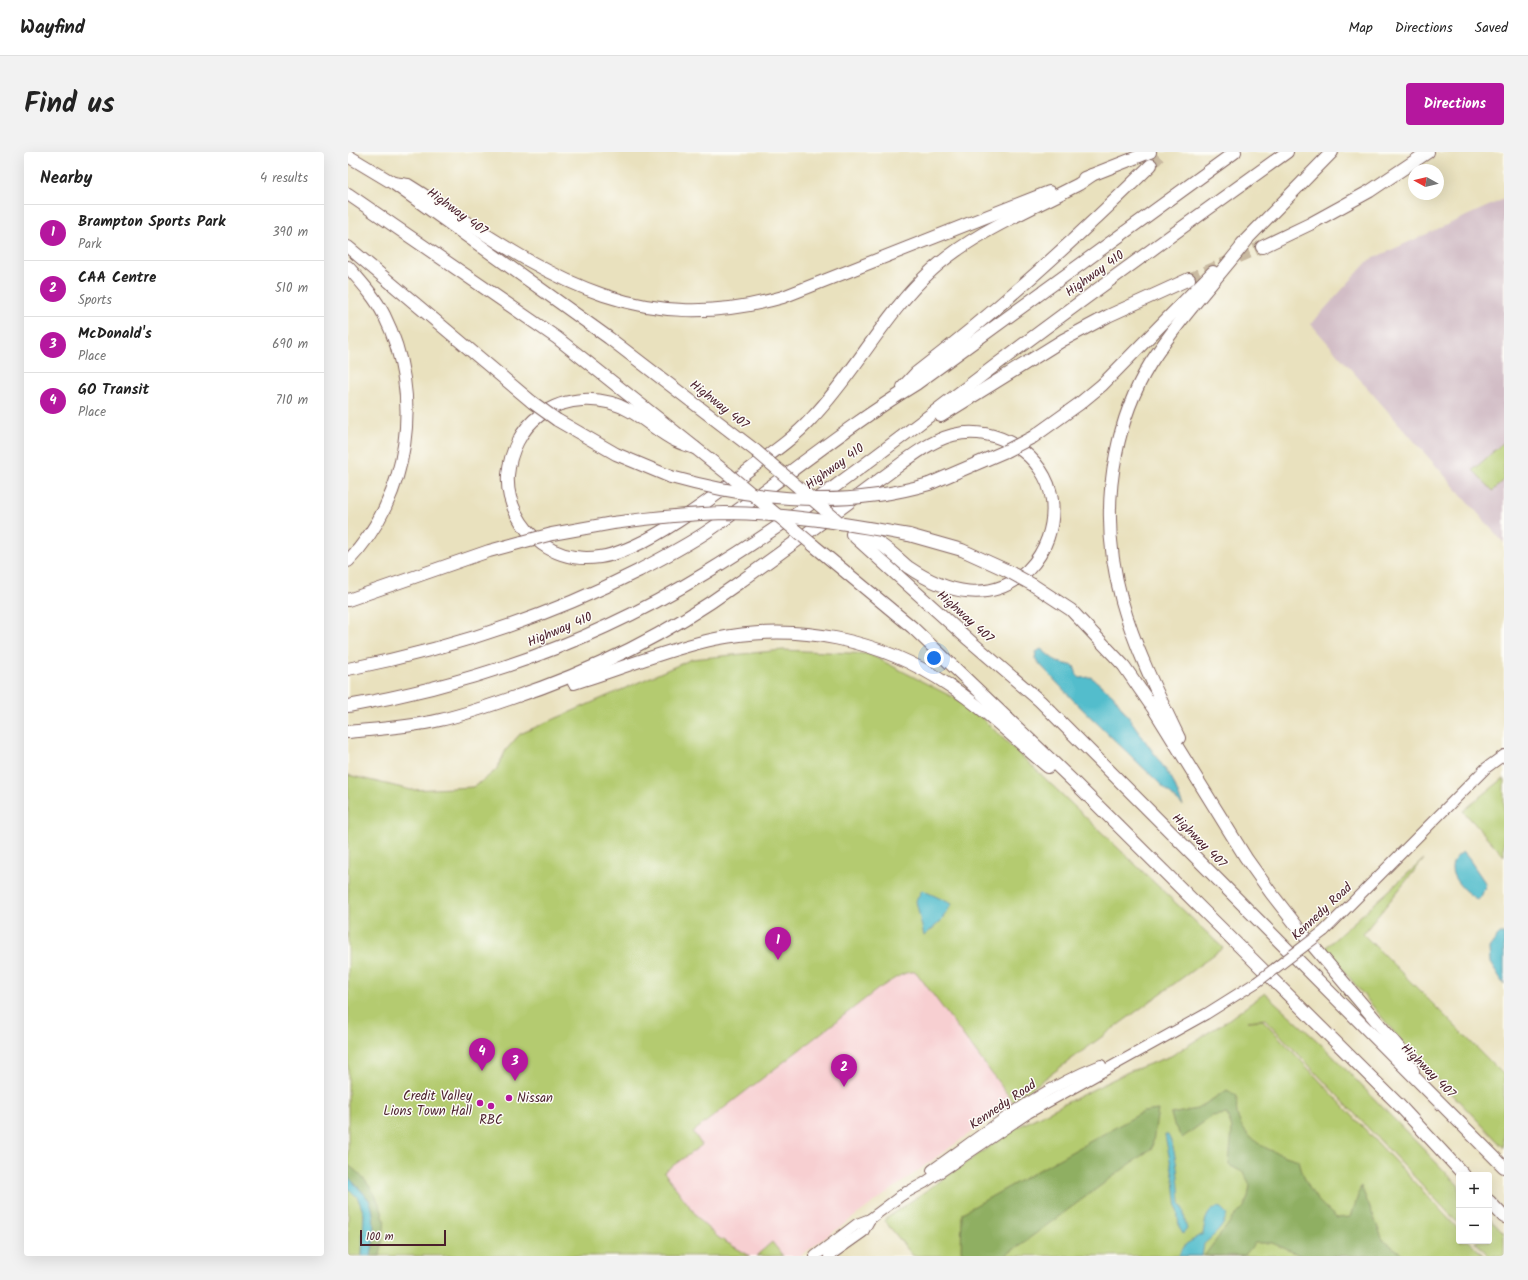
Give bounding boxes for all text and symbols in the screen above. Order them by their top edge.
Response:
text: Wayfind [20,13,85,43]
text: Map [1348,17,1373,39]
text: Directions [1395,17,1453,39]
text: Saved [1475,17,1508,39]
text: Find us [24,82,115,127]
button: Directions [1406,83,1504,125]
north arrow [1408,164,1444,200]
text: Nearby [40,165,92,192]
text: 4 results [260,168,308,189]
street label: Highway 407 [422,183,493,242]
text: Brampton Sports Park [78,210,225,234]
text: 1 [51,222,55,243]
text: 390 m [272,222,308,243]
text: Park [78,234,102,255]
street label: Highway 410 [1061,245,1129,303]
text: CAA Centre [78,266,156,290]
text: 2 [49,278,57,299]
text: 510 m [275,278,308,299]
text: Sports [78,290,112,311]
text: McDonald's [78,322,152,346]
text: 3 [49,334,57,355]
text: 690 m [272,334,308,355]
text: Place [78,346,106,367]
street label: Highway 407 [685,375,754,436]
text: GO Transit [78,378,149,402]
text: 4 [49,390,57,411]
text: 710 m [276,390,308,411]
text: Place [78,402,106,423]
street label: Highway 410 [801,438,869,496]
street label: Highway 407 [932,586,999,649]
street label: Highway 410 [524,607,596,653]
your location [924,648,944,668]
street label: Highway 407 [1167,809,1232,874]
street label: Kennedy Road [1287,878,1358,946]
pin: 1 [765,927,791,960]
pin: 4 [469,1038,495,1071]
street label: Highway 407 [1396,1039,1461,1104]
pin: 3 [502,1048,528,1081]
pin: 2 [831,1054,857,1087]
street label: Kennedy Road [965,1074,1041,1135]
place label: Credit Valley Lions Town Hall [383,1086,473,1122]
place label: Nissan [517,1088,553,1109]
marker: Nissan [504,1093,514,1103]
marker: Credit Valley Lions Town Hall [475,1098,485,1108]
marker: RBC [486,1101,496,1111]
place label: RBC [479,1110,503,1131]
map controls [1456,1172,1492,1244]
button: + [1456,1172,1492,1208]
button: − [1456,1208,1492,1244]
scale bar [360,1228,446,1247]
text: 100 m [366,1228,394,1246]

